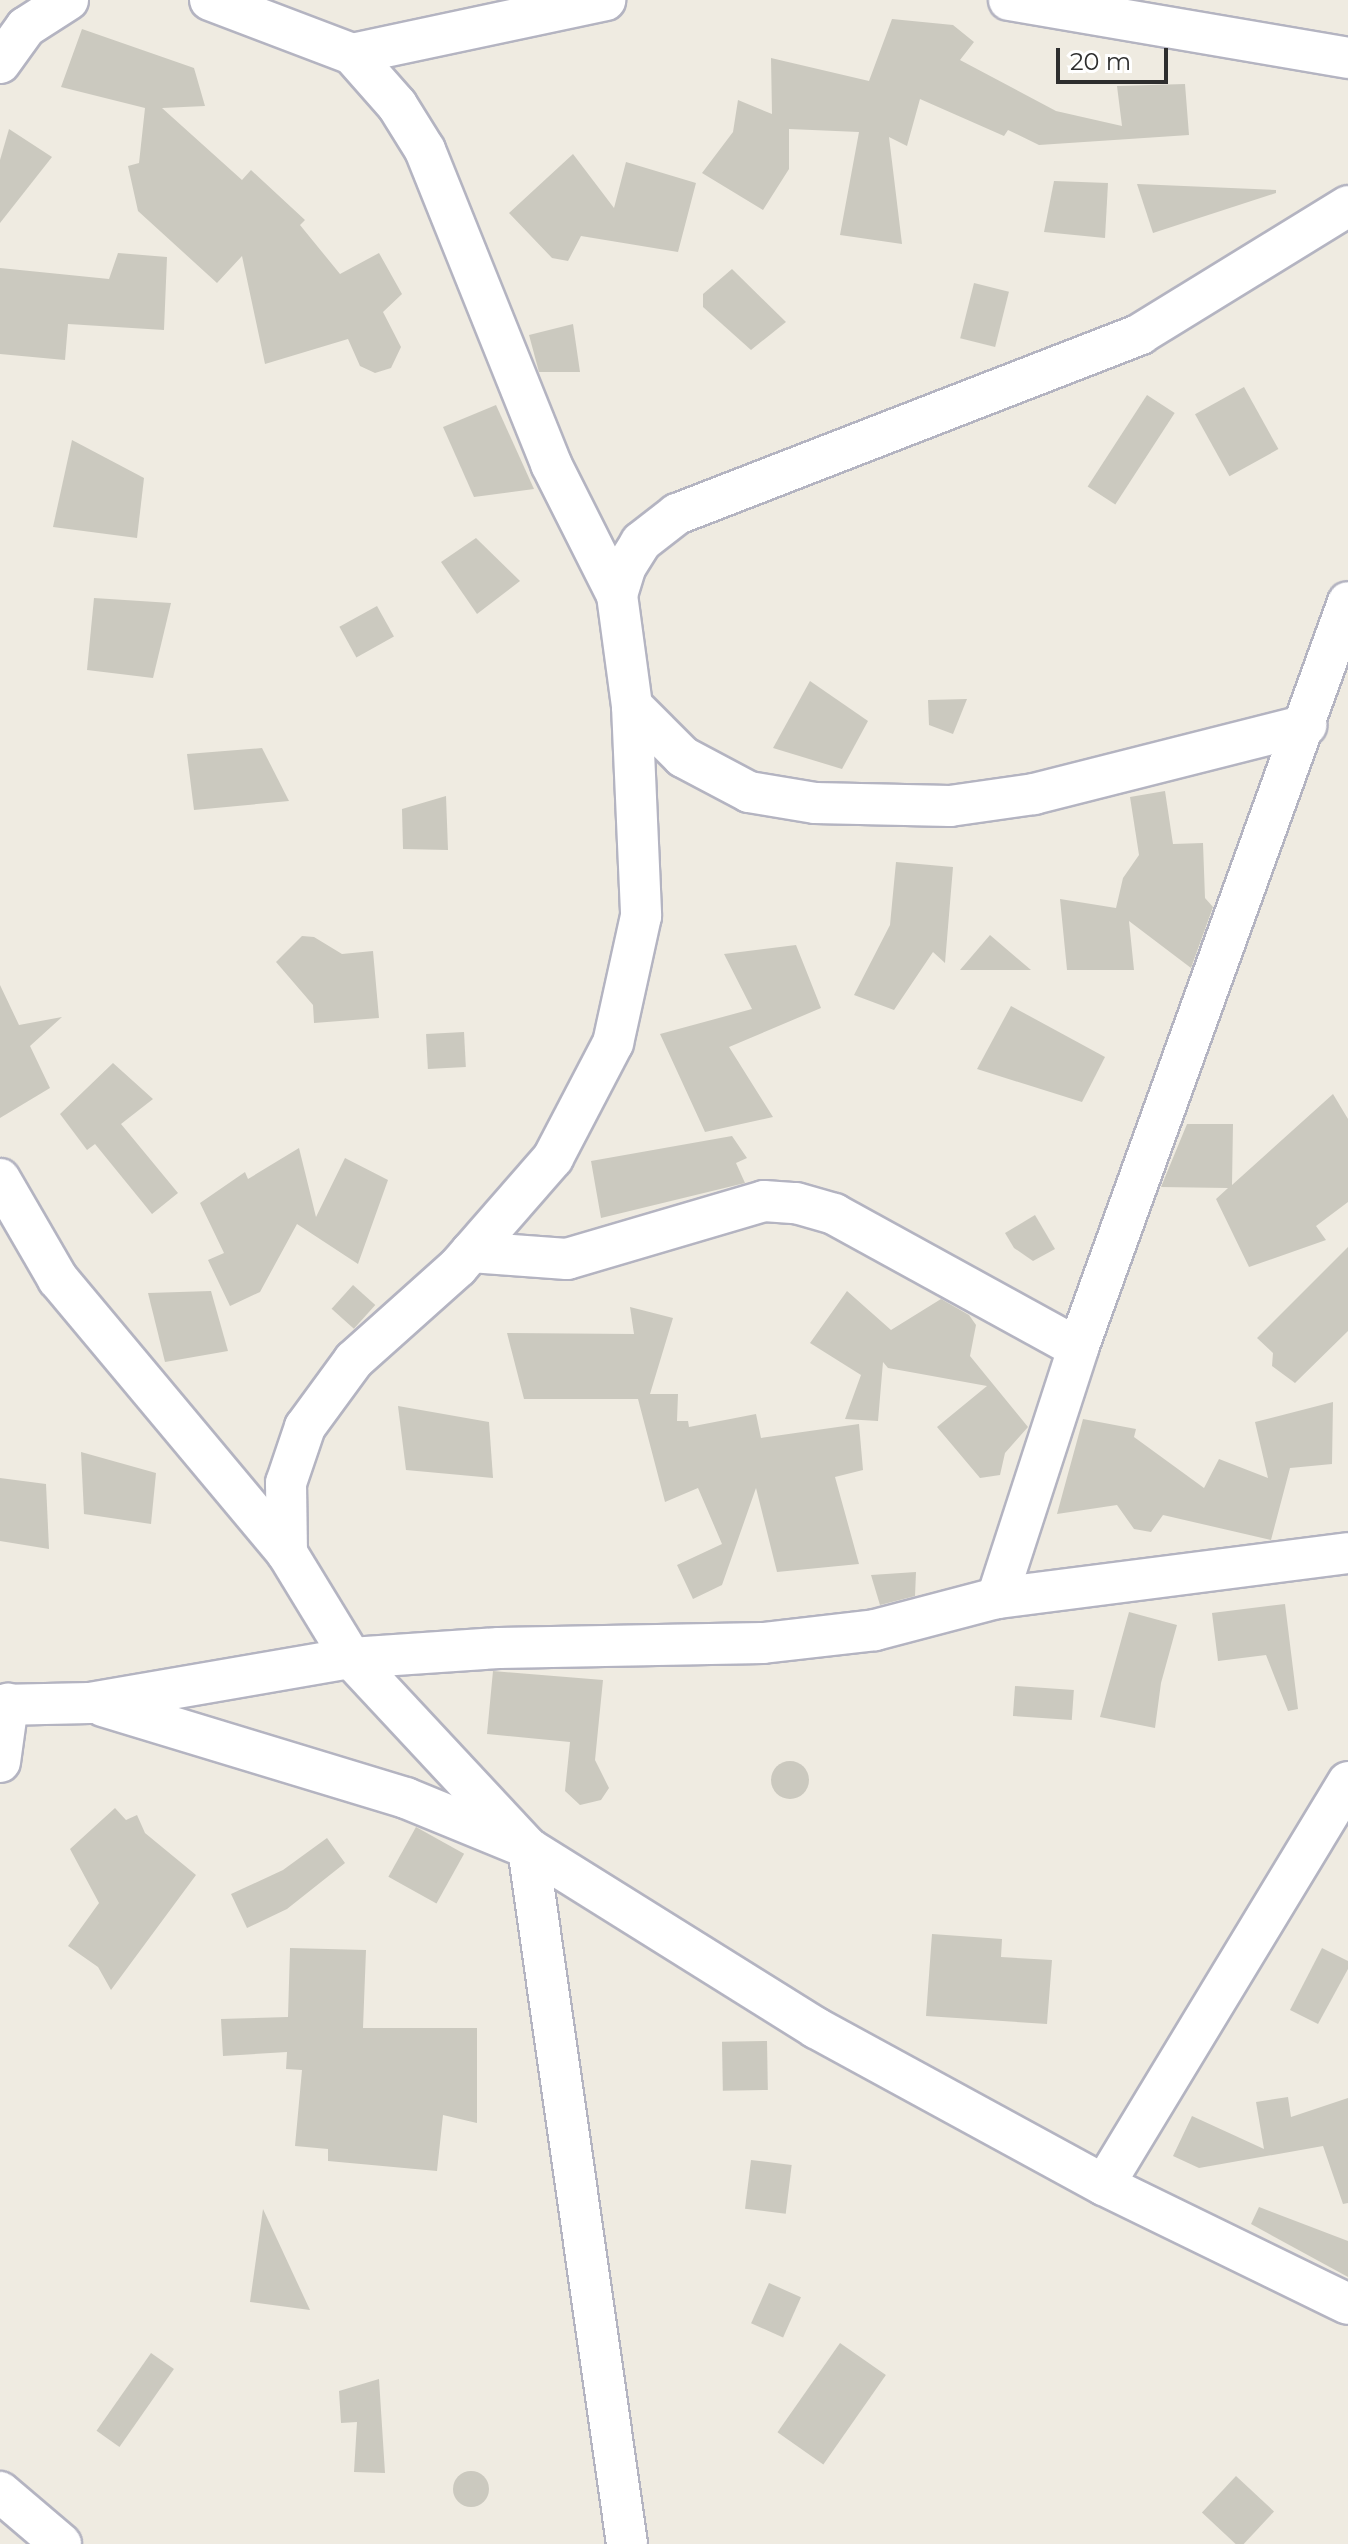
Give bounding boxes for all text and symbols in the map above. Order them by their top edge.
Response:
scale bar [1060,32,1172,82]
text: 20 m [1070,47,1131,76]

